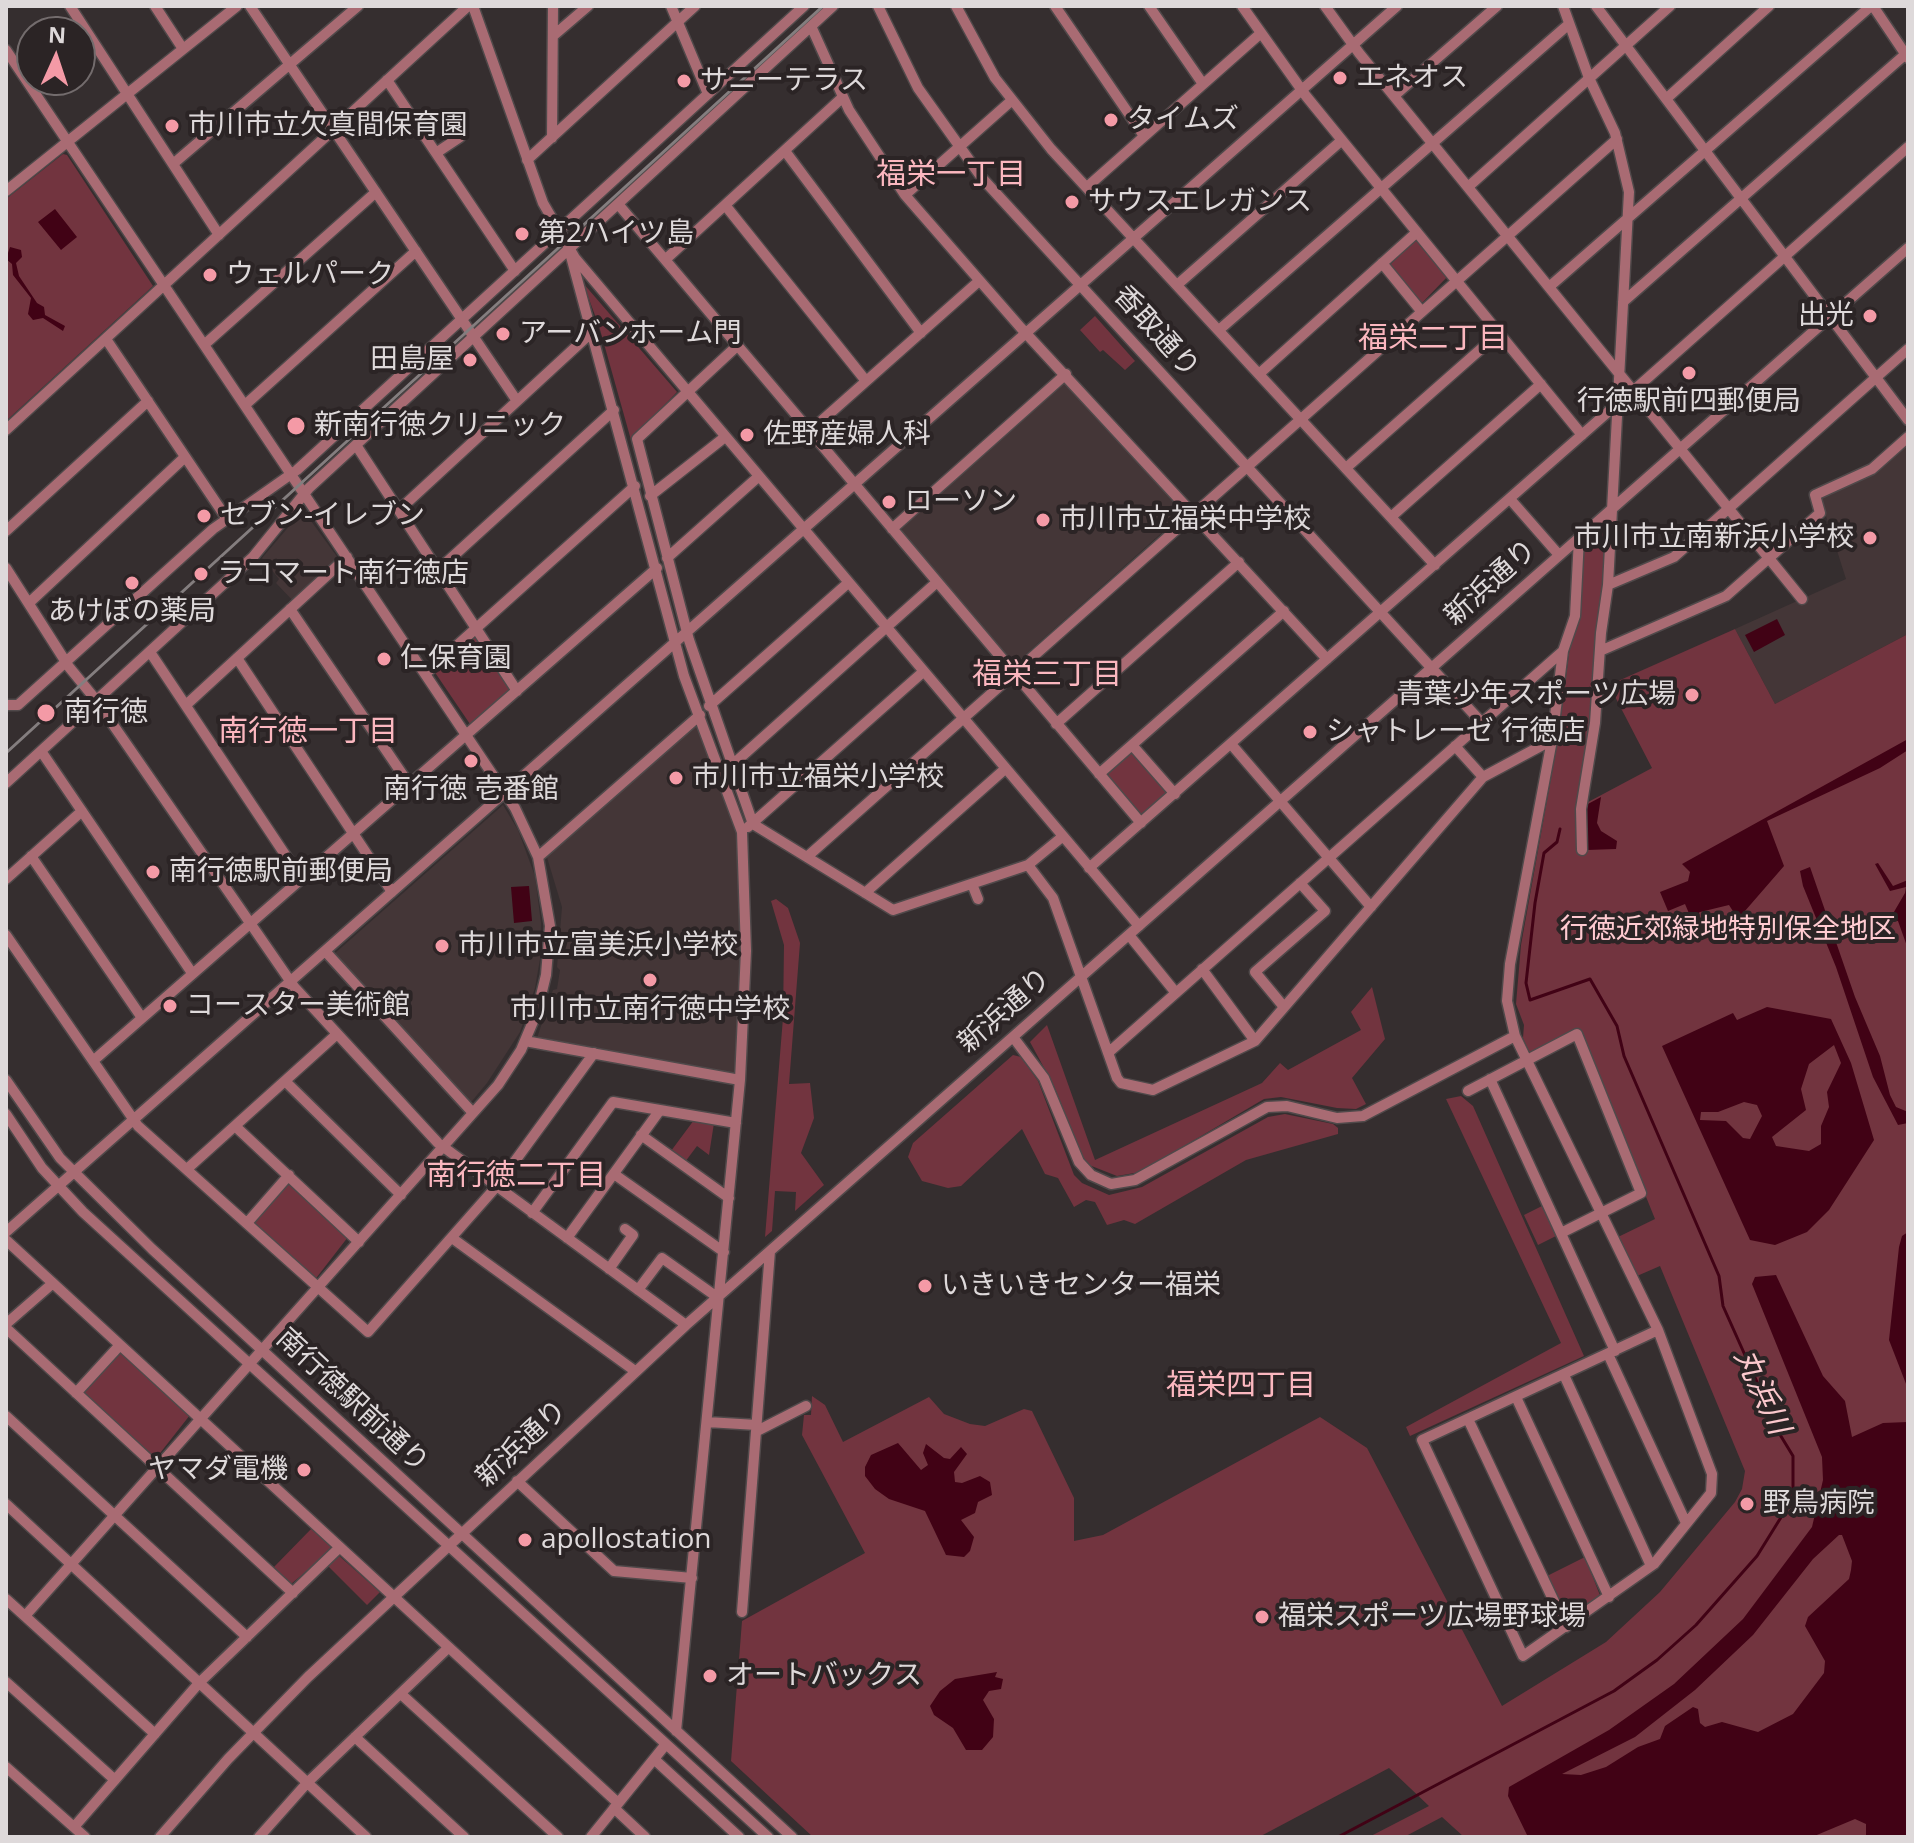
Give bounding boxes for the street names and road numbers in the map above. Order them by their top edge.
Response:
street label: 香取通り [1106,279,1206,385]
street label: 新浜通り [1438,533,1544,633]
street label: 新浜通り [952,962,1058,1060]
street label: 南行徳駅前通り [269,1322,435,1480]
street label: 新浜通り [470,1394,574,1494]

